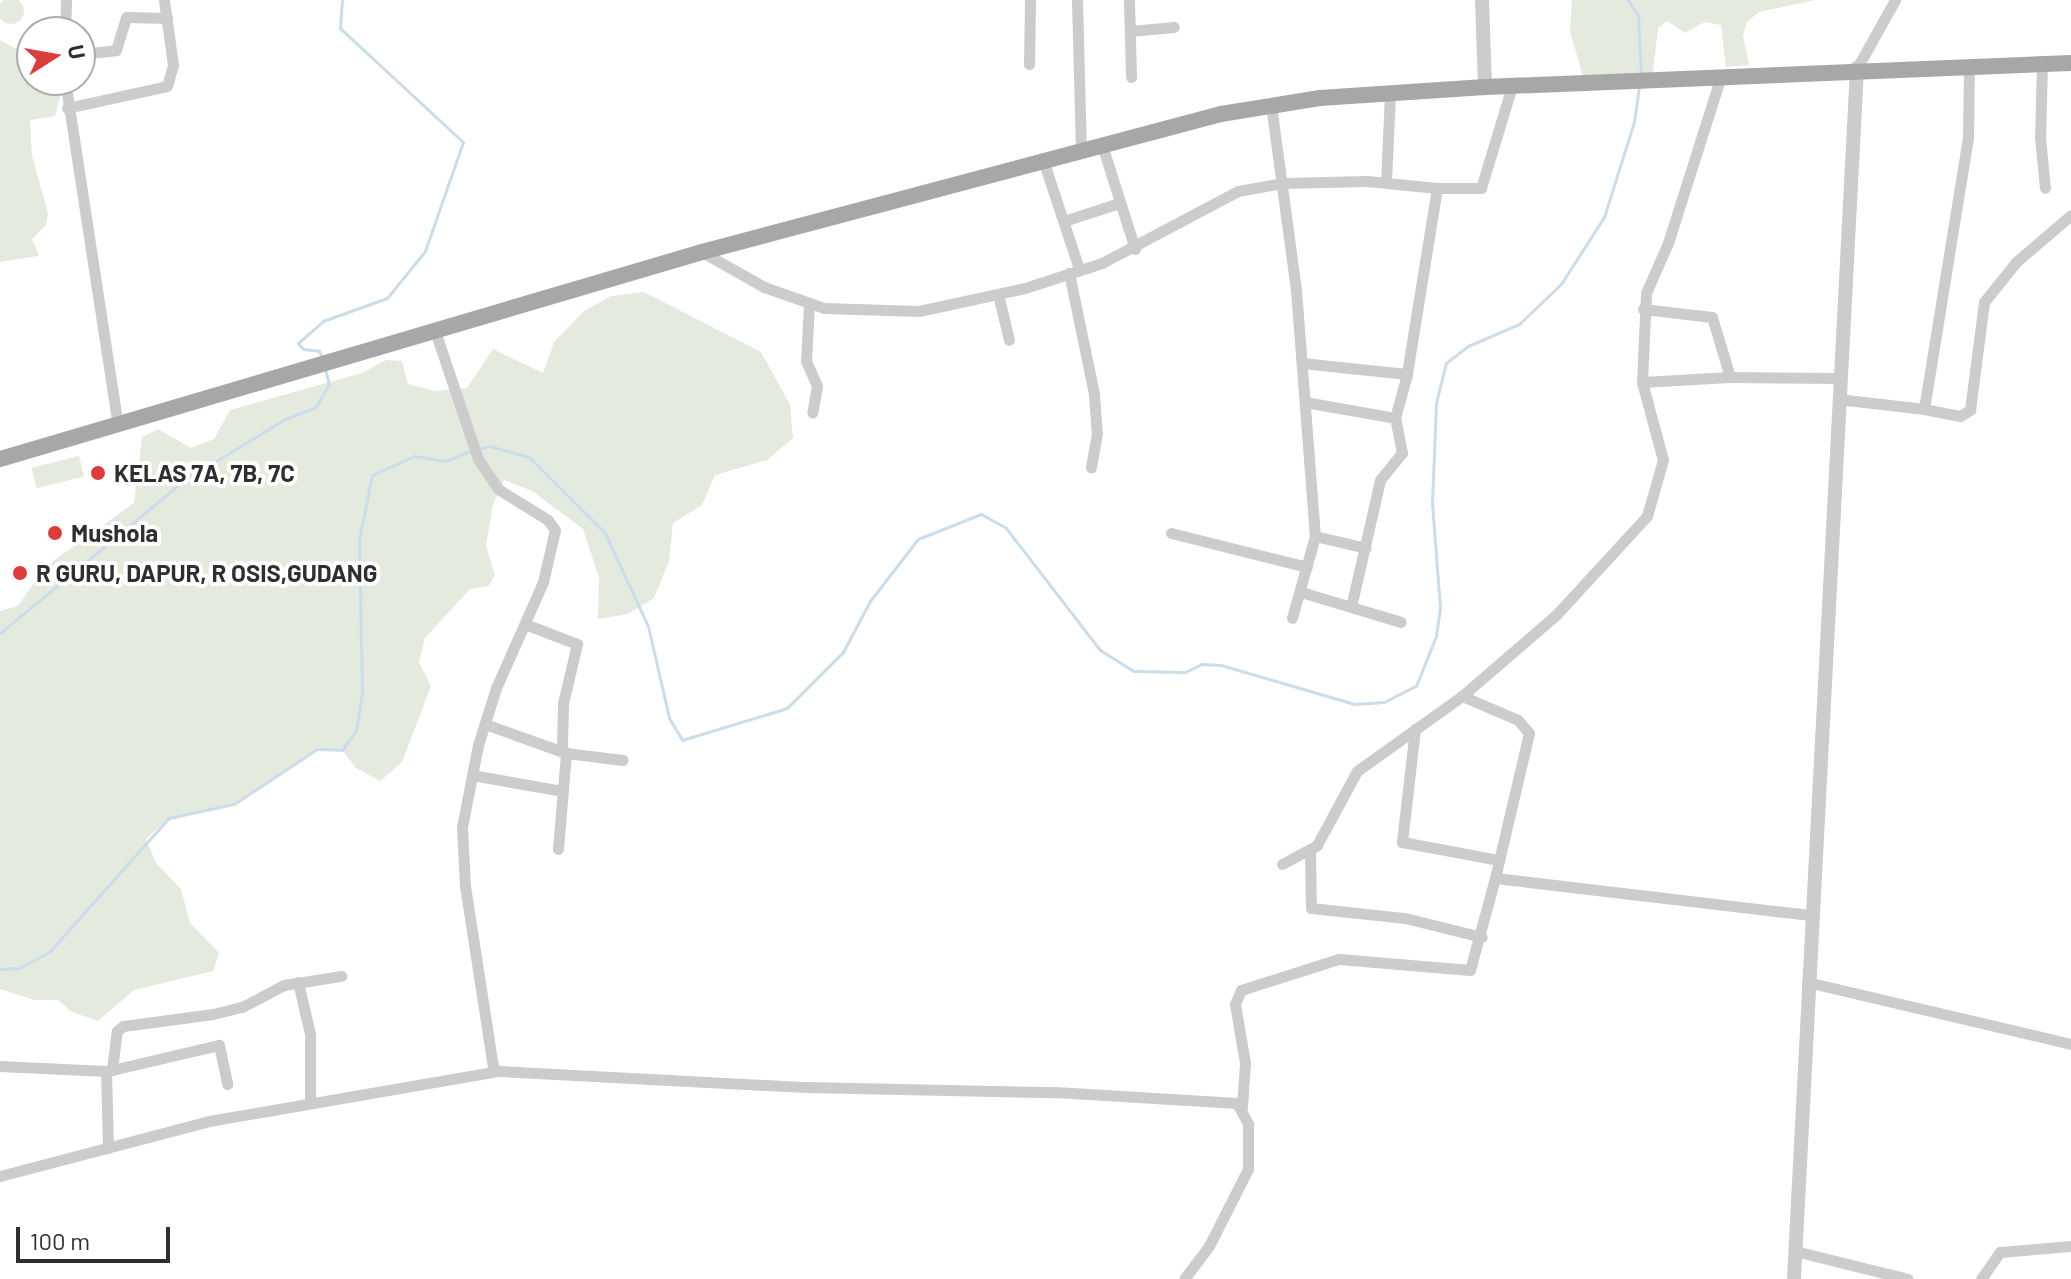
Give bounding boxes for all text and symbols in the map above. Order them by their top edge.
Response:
north arrow [16,16,96,96]
text: U [64,43,92,61]
place label: KELAS 7A, 7B, 7C [114,459,295,487]
marker: KELAS 7A, 7B, 7C [89,464,107,482]
place label: Mushola [71,519,158,547]
marker: Mushola [46,524,64,542]
place label: R GURU, DAPUR, R OSIS,GUDANG [36,559,377,587]
marker: R GURU, DAPUR, R OSIS,GUDANG [11,564,29,582]
scale bar [20,1211,174,1261]
text: 100 m [30,1226,90,1255]

